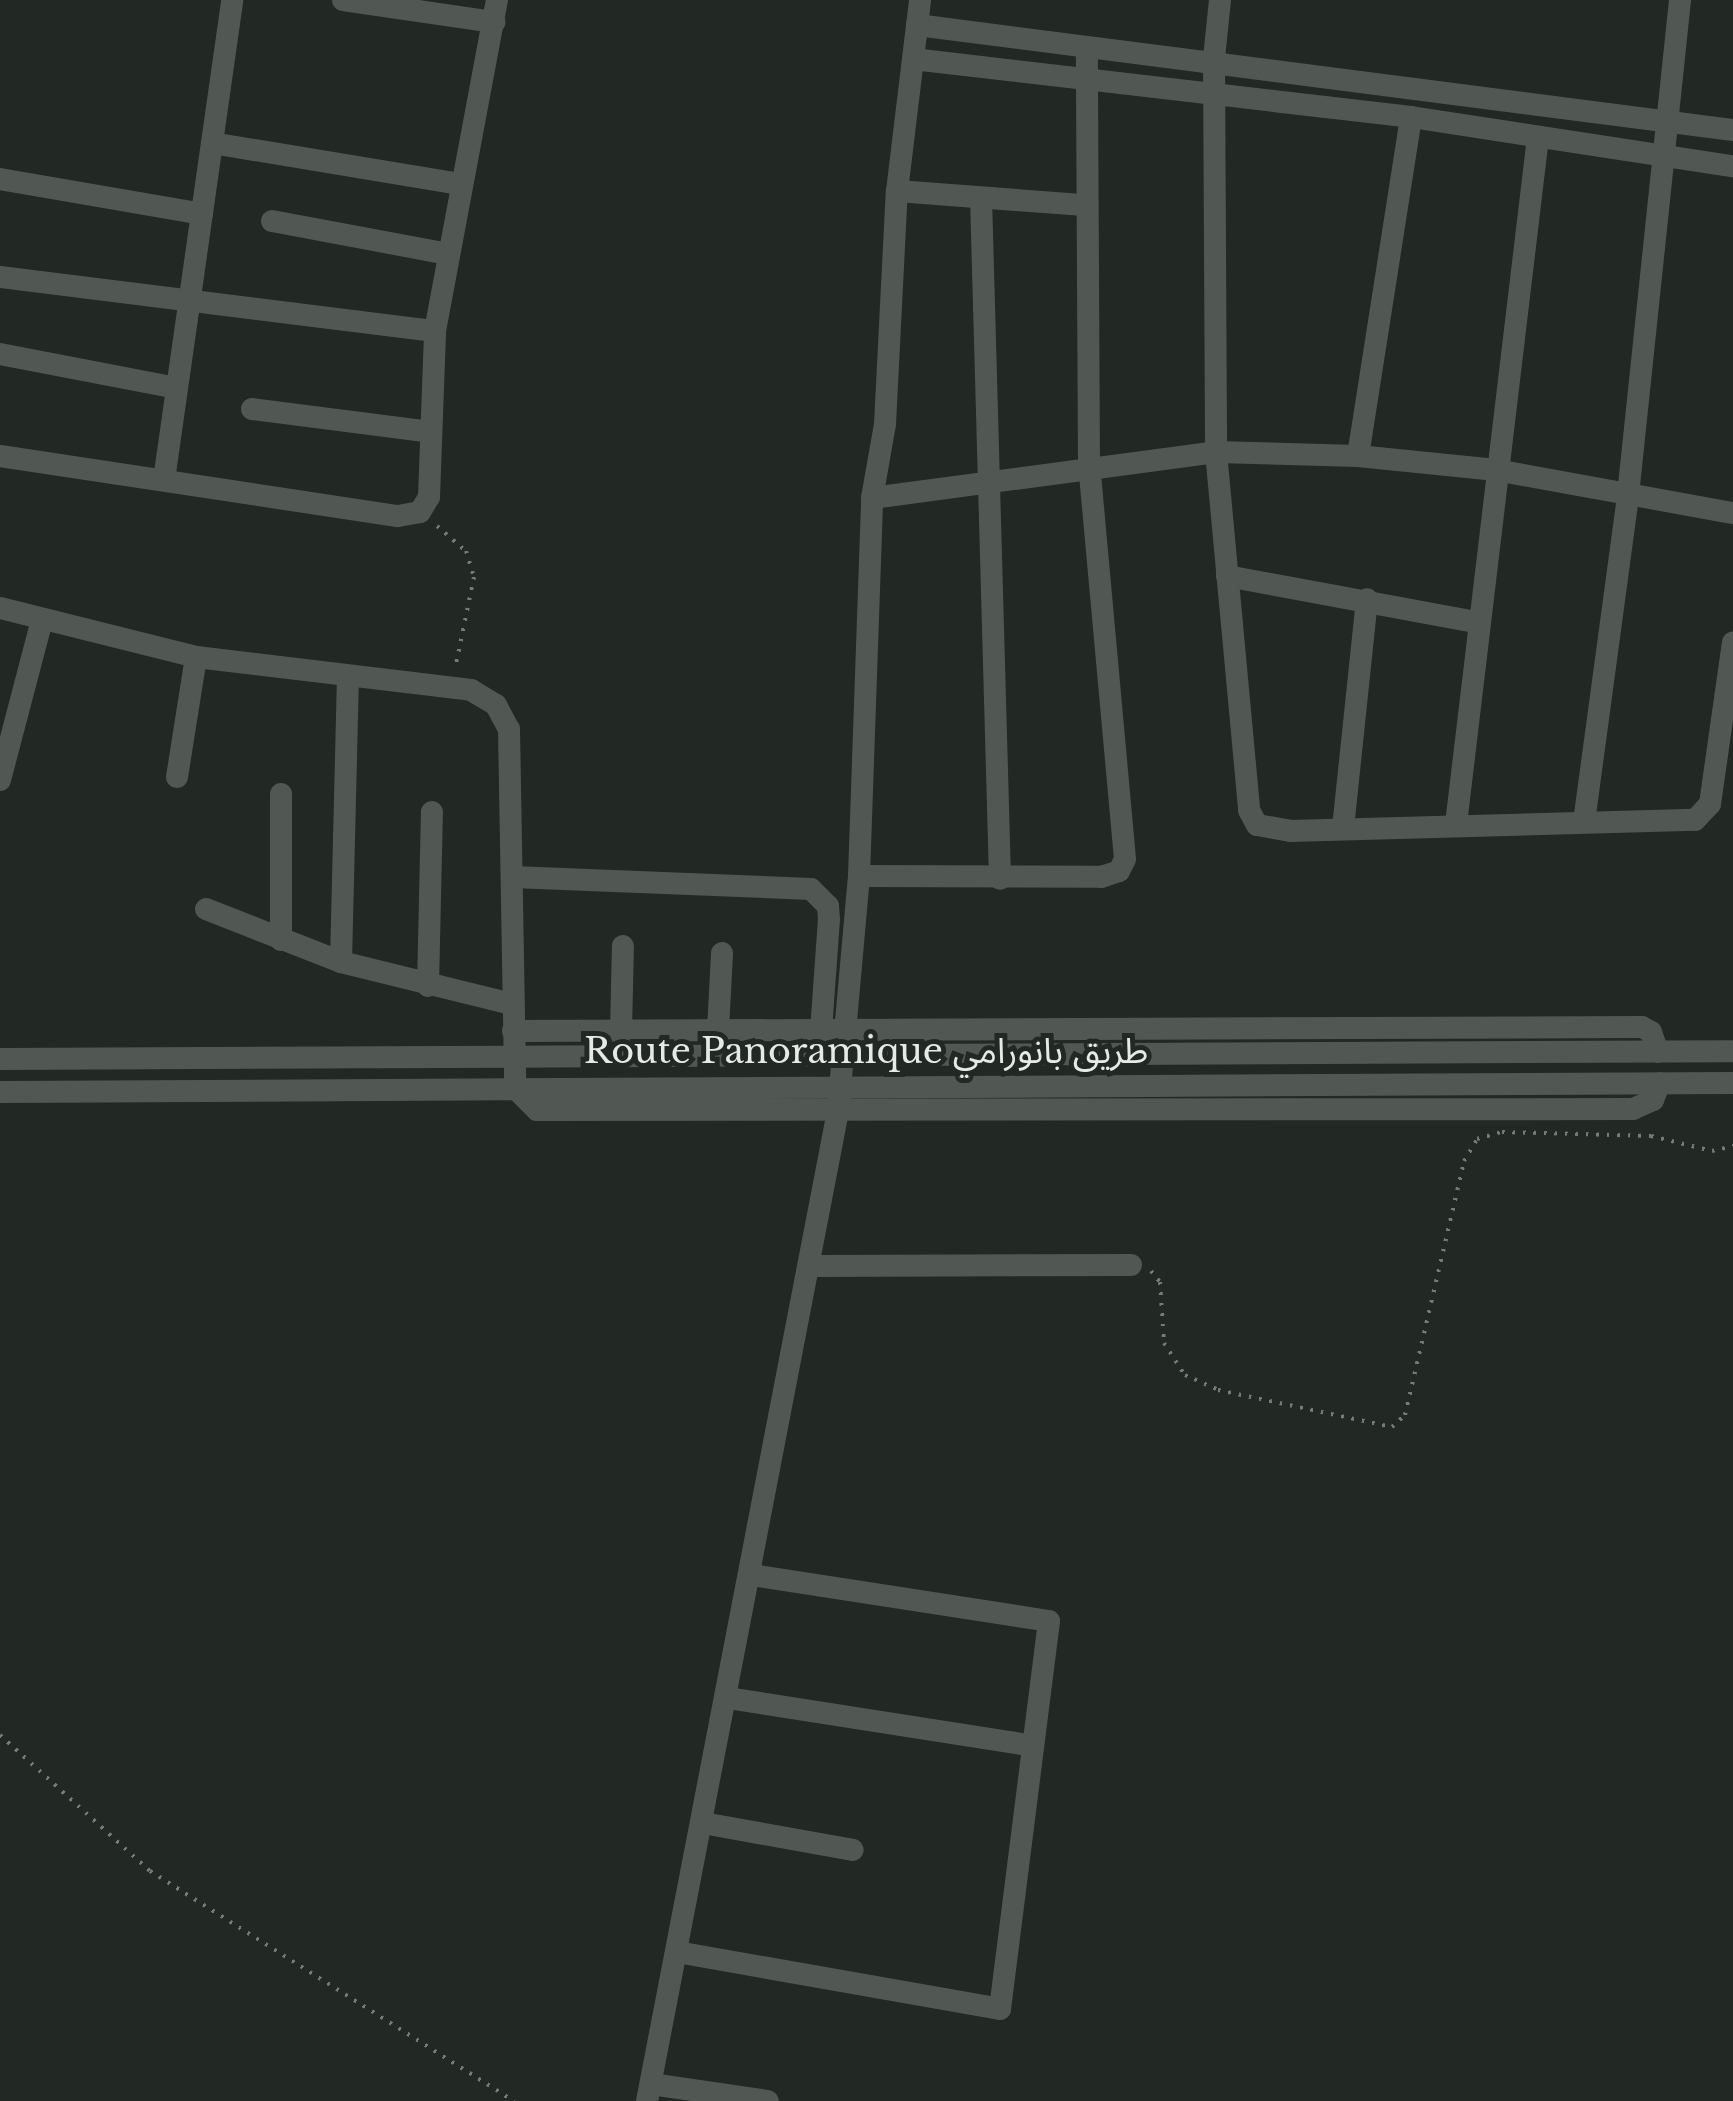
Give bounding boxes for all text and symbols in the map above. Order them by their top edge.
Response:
street label: Route Panoramique طريق بانورامي [584,1030,1148,1072]

